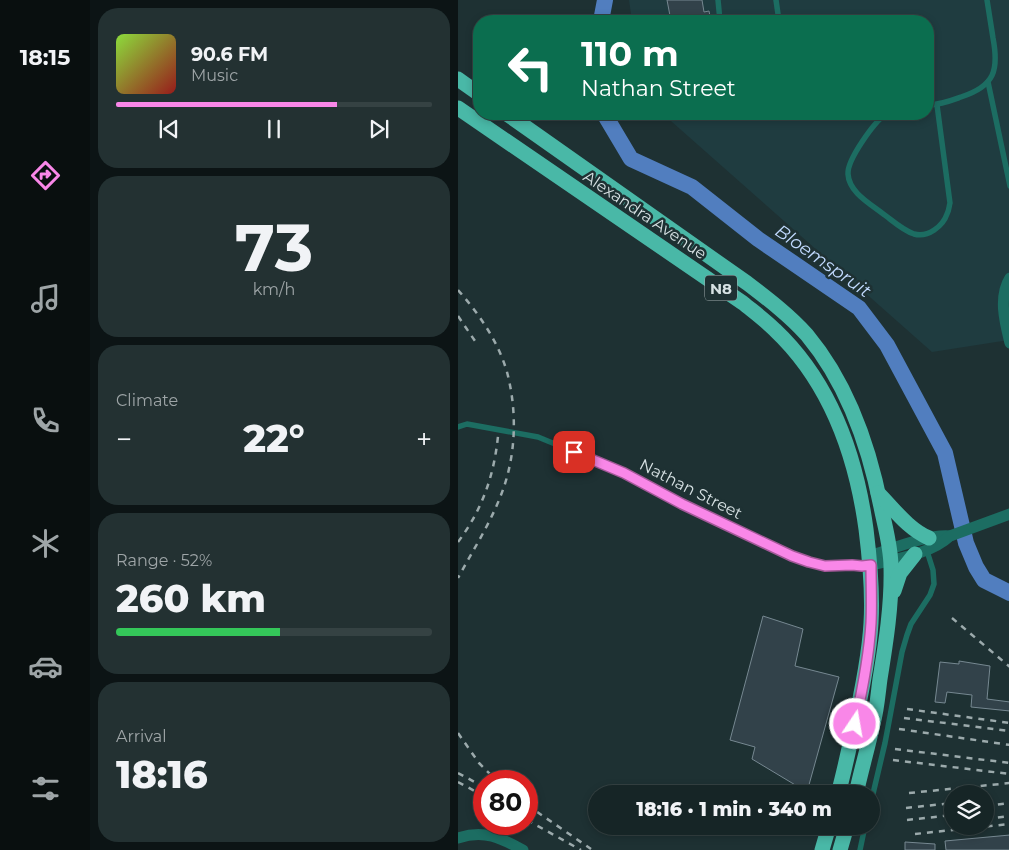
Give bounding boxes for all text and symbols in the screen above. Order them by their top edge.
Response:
text: 110 m [581,32,679,75]
icon: left [498,35,563,100]
text: 90.6 FM [191,43,268,66]
text: 18:15 [20,44,70,71]
text: Music [191,66,238,85]
text: Nathan Street [581,75,736,102]
icon: previous [155,115,183,143]
icon: pause [260,115,288,143]
icon: next [365,115,393,143]
icon: directions [28,158,63,193]
street label: Alexandra Avenue [580,167,710,263]
text: 73 [235,208,313,287]
water label: Bloemspruit [771,220,876,303]
road number: N8 [705,276,737,300]
text: km/h [253,280,295,299]
icon: music [28,281,63,316]
text: Climate [116,391,178,410]
icon: phone [28,403,63,438]
text: 22° [243,415,305,462]
text: − [116,422,132,456]
text: + [416,422,432,456]
pin [553,431,595,473]
icon: arrive [560,438,588,466]
street label: Nathan Street [637,455,746,523]
icon: climate [28,526,63,561]
text: Range · 52% [116,551,212,570]
text: 260 km [116,575,266,622]
icon: car [28,649,63,684]
position arrow [828,697,880,749]
text: Arrival [116,727,166,746]
text: 18:16 [116,751,208,798]
speed limit sign: 80 [473,770,538,835]
icon: filters [28,771,63,806]
map controls [944,785,994,835]
button: layers [944,785,994,835]
text: 18:16 · 1 min · 340 m [636,798,832,821]

